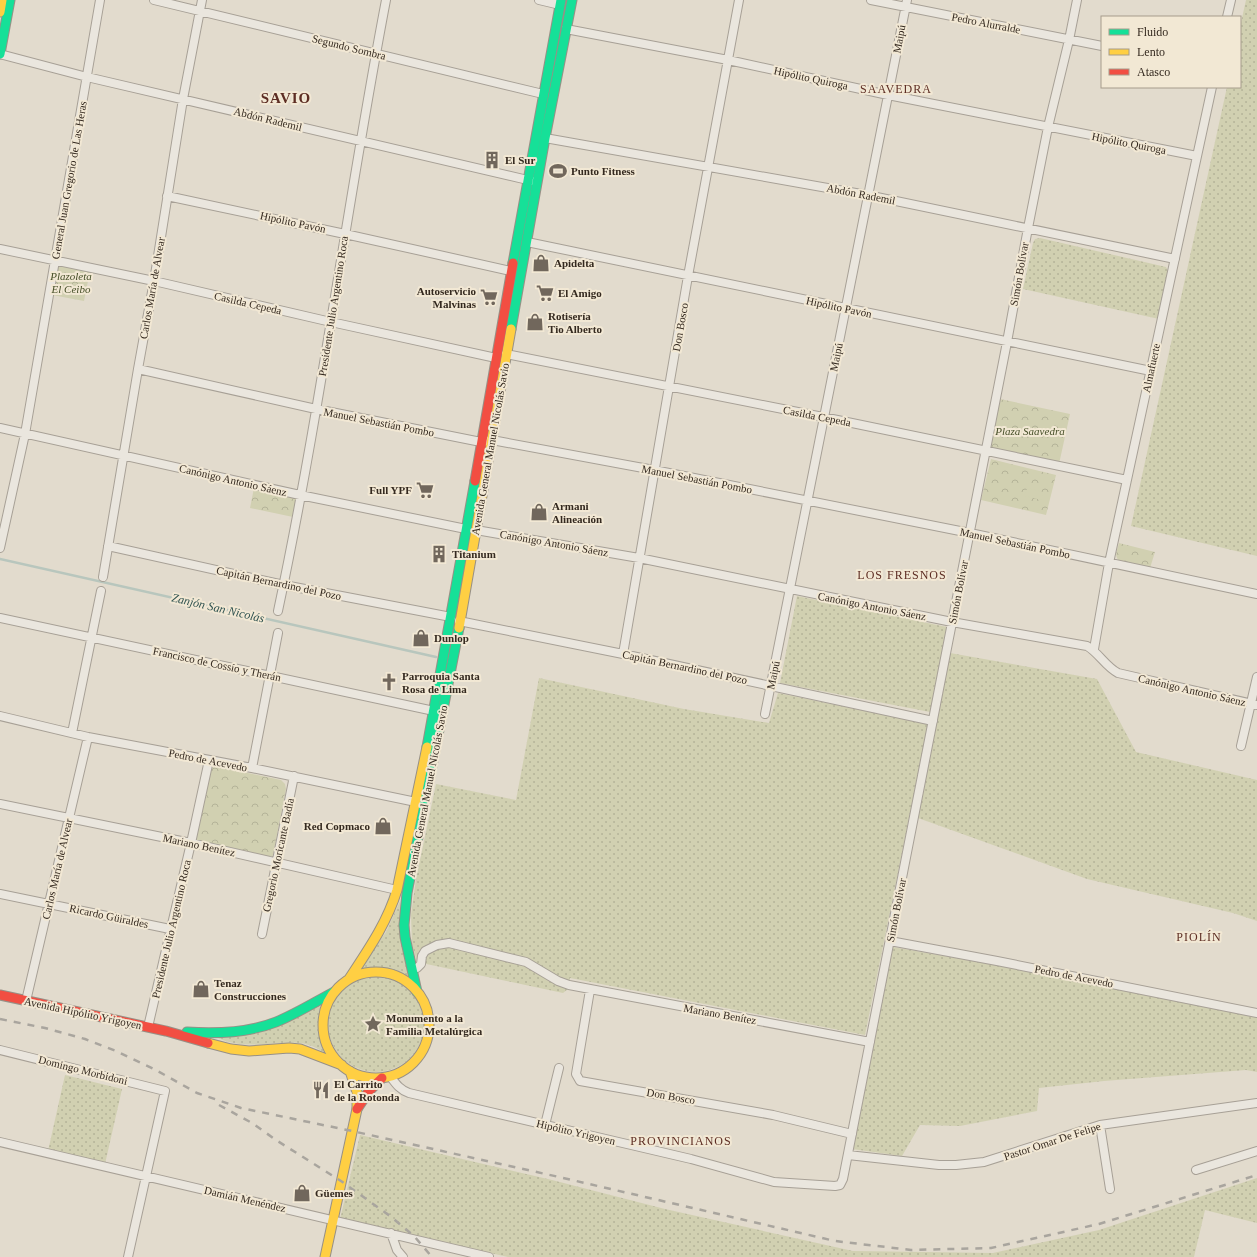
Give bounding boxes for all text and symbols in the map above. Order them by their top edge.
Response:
street label: Pedro Alurralde [951,10,1022,36]
legend [1101,16,1241,88]
street label: Maipú [890,23,908,54]
text: Fluido [1137,25,1168,39]
street label: Segundo Sombra [311,32,387,62]
text: Lento [1137,45,1165,59]
street label: Hipólito Quiroga [773,64,849,92]
text: Atasco [1137,65,1170,79]
district label: SAAVEDRA [860,82,932,96]
district label: SAVIO [261,90,311,106]
street label: General Juan Gregorio de Las Heras [49,100,89,260]
street label: Abdón Rademil [233,105,303,133]
street label: Hipólito Quiroga [1091,130,1167,156]
building icon: El Sur [482,150,502,170]
place label: El Sur [505,154,535,166]
sports icon: Punto Fitness [548,161,568,181]
place label: Punto Fitness [571,165,636,177]
street label: Abdón Rademil [826,181,896,207]
street label: Hipólito Pavón [259,209,327,235]
street label: Presidente Julio Argentino Roca [316,235,350,377]
street label: Carlos María de Alvear [137,236,167,340]
street label: Simón Bolívar [1007,241,1031,307]
shop icon: Apidelta [531,253,551,273]
place label: Apidelta [554,257,595,269]
park label: Plazoleta El Ceibo [49,270,92,295]
supermarket icon: El Amigo [535,283,555,303]
place label: Autoservicio Malvinas [417,285,477,310]
supermarket icon: Autoservicio Malvinas [479,287,499,307]
place label: El Amigo [558,287,602,299]
street label: Casilda Cepeda [213,289,283,317]
street label: Hipólito Pavón [805,294,873,320]
street label: Don Bosco [670,301,690,352]
place label: Rotisería Tio Alberto [548,310,602,335]
shop icon: Rotisería Tio Alberto [525,312,545,332]
street label: Maipú [827,341,845,372]
street label: Almafuerte [1140,342,1162,394]
street label: Avenida General Manuel Nicolás Savio [469,362,511,536]
street label: Casilda Cepeda [782,404,852,428]
street label: Manuel Sebastián Pombo [323,405,436,439]
park label: Plaza Saavedra [994,425,1065,437]
street label: Canónigo Antonio Sáenz [178,462,288,498]
street label: Manuel Sebastián Pombo [641,462,754,496]
supermarket icon: Full YPF [415,480,435,500]
place label: Full YPF [369,484,412,496]
place label: Armani Alineación [552,500,602,525]
shop icon: Armani Alineación [529,502,549,522]
street label: Manuel Sebastián Pombo [959,525,1072,561]
street label: Canónigo Antonio Sáenz [499,528,609,558]
building icon: Titanium [429,544,449,564]
place label: Titanium [452,548,496,560]
street label: Simón Bolívar [946,559,970,625]
street label: Capitán Bernardino del Pozo [215,564,343,602]
district label: LOS FRESNOS [857,568,947,582]
street label: Canónigo Antonio Sáenz [817,590,927,622]
water label: Zanjón San Nicolás [170,591,266,626]
shop icon: Dunlop [411,628,431,648]
place label: Dunlop [434,632,469,644]
street label: Francisco de Cossío y Therán [152,645,283,684]
street label: Capitán Bernardino del Pozo [621,648,749,686]
street label: Maipú [764,659,782,690]
place label: Parroquia Santa Rosa de Lima [402,670,480,695]
church icon: Parroquia Santa Rosa de Lima [379,672,399,692]
street label: Canónigo Antonio Sáenz [1137,672,1247,708]
street label: Avenida General Manuel Nicolás Savio [404,704,450,878]
street label: Pedro de Acevedo [168,746,249,774]
street label: Gregorio Moricante Badía [260,797,296,913]
shop icon: Red Copmaco [373,816,393,836]
street label: Carlos María de Alvear [40,817,74,920]
place label: Red Copmaco [304,820,370,832]
street label: Mariano Benítez [162,831,236,859]
street label: Presidente Julio Argentino Roca [149,858,193,999]
street label: Simón Bolívar [884,877,908,943]
street label: Ricardo Güiraldes [68,902,150,930]
district label: PIOLÍN [1176,930,1222,944]
street label: Pedro de Acevedo [1034,962,1115,990]
place label: Tenaz Construcciones [214,977,287,1002]
shop icon: Tenaz Construcciones [191,979,211,999]
street label: Avenida Hipólito Yrigoyen [23,995,143,1031]
street label: Mariano Benítez [683,1002,757,1026]
place label: Monumento a la Familia Metalúrgica [386,1012,483,1037]
place icon: Monumento a la Familia Metalúrgica [363,1014,383,1034]
street label: Domingo Morbidoni [37,1053,129,1087]
place label: El Carrito de la Rotonda [334,1078,400,1103]
restaurant icon: El Carrito de la Rotonda [311,1080,331,1100]
street label: Don Bosco [646,1086,697,1106]
street label: Hipólito Yrigoyen [535,1117,617,1147]
street label: Pastor Omar De Felipe [1002,1120,1102,1162]
district label: PROVINCIANOS [630,1134,732,1148]
shop icon: Güemes [292,1183,312,1203]
street label: Damián Menéndez [203,1184,287,1214]
place label: Güemes [315,1187,354,1199]

